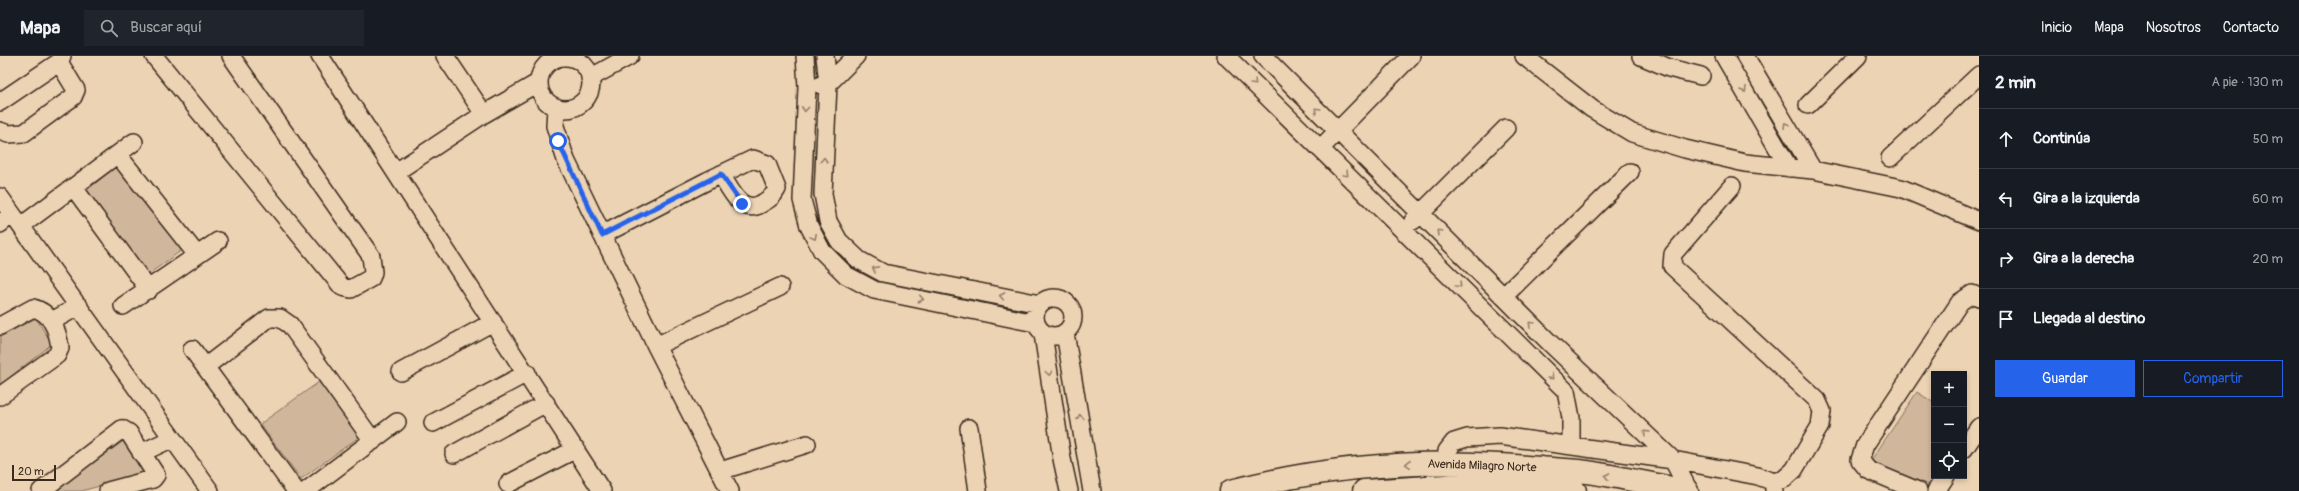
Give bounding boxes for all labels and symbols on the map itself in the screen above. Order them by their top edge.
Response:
one-way arrow [1249,78,1257,86]
one-way arrow [1739,86,1746,93]
one-way arrow [801,106,810,112]
one-way arrow [1314,107,1322,115]
one-way arrow [1783,122,1790,129]
route start [549,132,567,150]
one-way arrow [820,157,829,163]
one-way arrow [1341,170,1349,177]
route end [733,195,751,213]
one-way arrow [1436,229,1444,237]
one-way arrow [810,232,817,240]
one-way arrow [872,266,879,273]
one-way arrow [1454,281,1462,288]
one-way arrow [999,293,1005,301]
one-way arrow [918,295,924,303]
one-way arrow [1528,321,1536,329]
one-way arrow [1044,370,1053,376]
one-way arrow [1546,372,1554,380]
one-way arrow [1076,414,1085,420]
one-way arrow [1643,430,1651,437]
street label: Avenida Milagro Norte [1427,457,1537,475]
one-way arrow [1405,459,1411,468]
scale bar [12,463,56,482]
one-way arrow [1604,472,1610,480]

